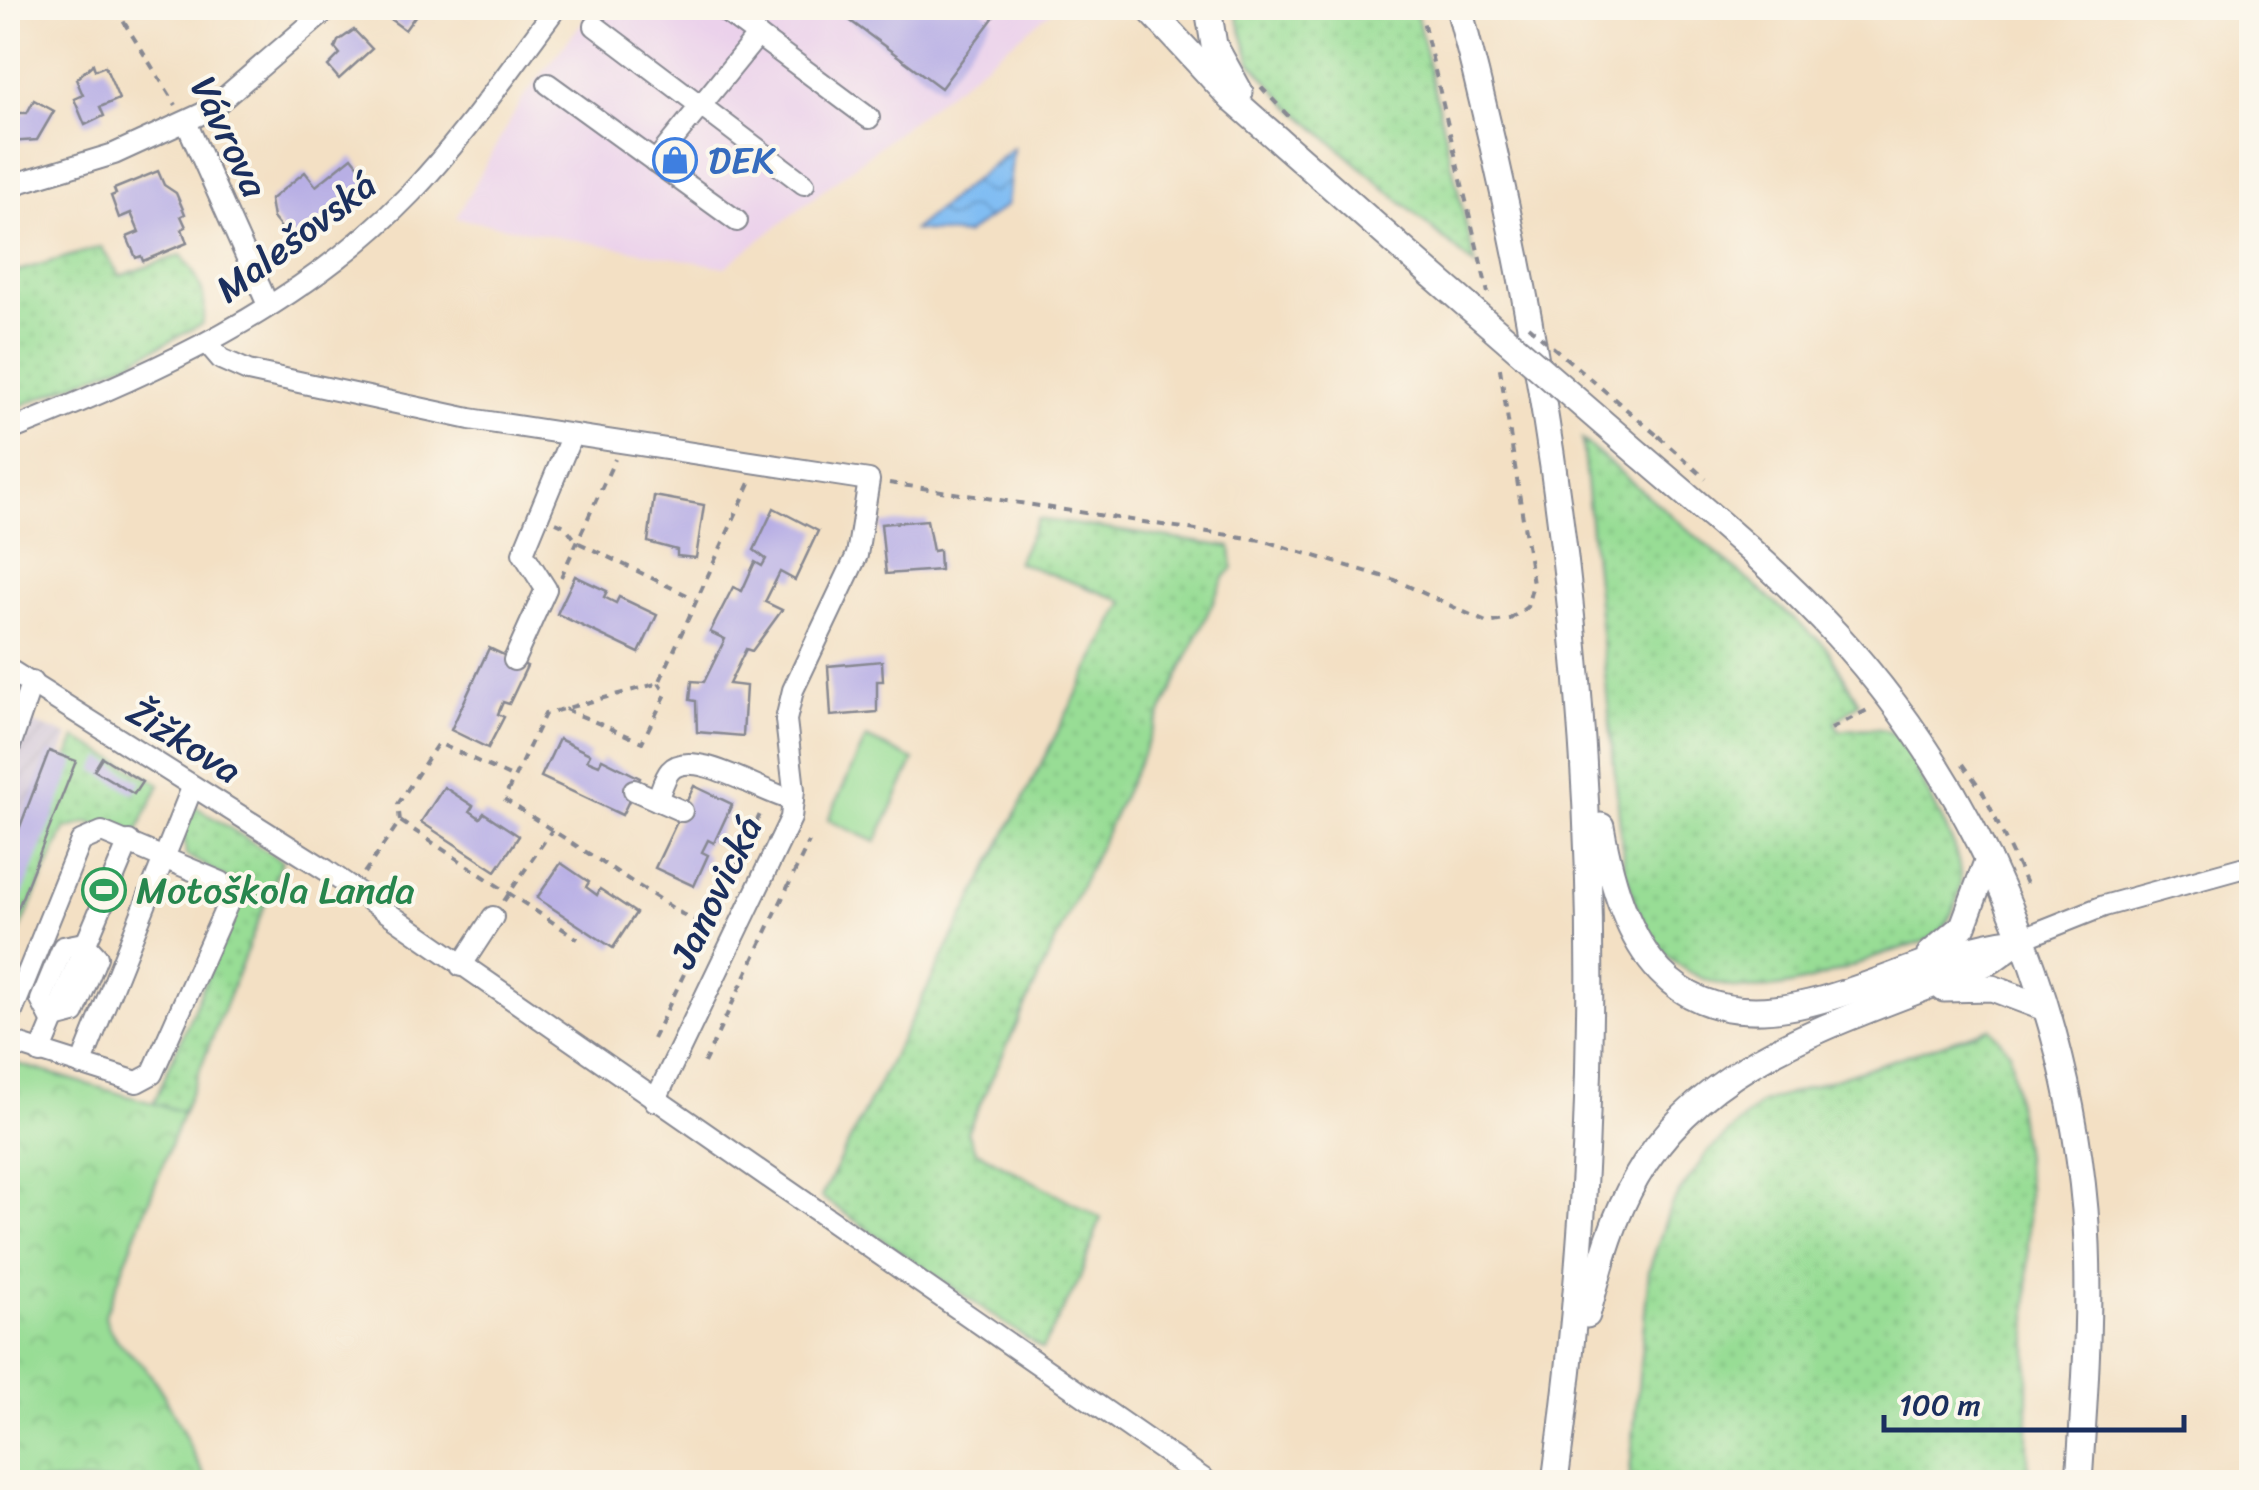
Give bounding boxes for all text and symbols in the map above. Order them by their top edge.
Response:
street label: Vávrova [171,65,288,210]
place label: DEK [708,127,777,194]
shop icon: DEK [652,137,698,183]
street label: Malešovská [200,153,392,321]
street label: Žižkova [113,679,255,803]
street label: Janovická [649,804,782,982]
place label: Motoškola Landa [136,857,415,924]
sports icon: Motoškola Landa [81,867,127,913]
scale bar [1884,1370,2184,1432]
text: 100 m [1899,1378,1981,1432]

